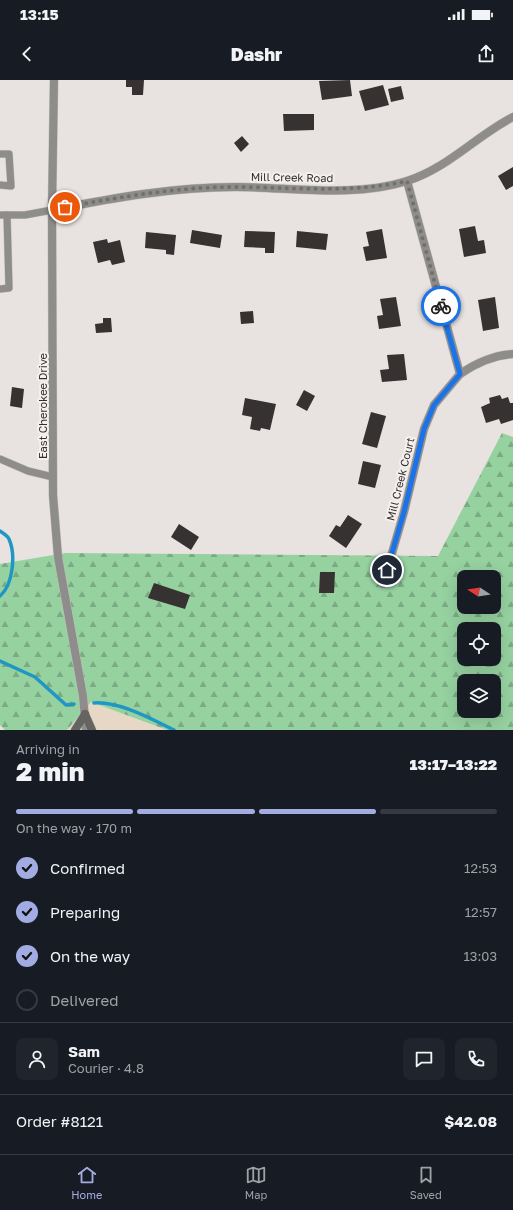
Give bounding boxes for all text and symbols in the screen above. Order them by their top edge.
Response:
text: 13:15 [20,5,59,23]
icon: back [16,43,38,65]
text: Dashr [231,43,282,65]
icon: share [475,43,497,65]
street label: Mill Creek Road [251,170,333,184]
pin [48,190,82,224]
icon: bag [54,196,76,218]
courier [421,286,461,326]
icon: bike [430,295,452,317]
street label: East Cherokee Drive [36,353,49,459]
street label: Mill Creek Court [383,436,417,522]
pin [370,553,404,587]
icon: home [376,559,398,581]
north arrow [457,570,501,614]
map controls [457,570,501,718]
button: locate [457,622,501,666]
button: layers [457,674,501,718]
text: Arriving in [16,741,80,757]
text: 13:17–13:22 [410,755,497,773]
text: 2 min [16,756,84,787]
text: On the way · 170 m [16,820,132,836]
icon: check [16,857,38,879]
text: Confirmed [50,859,125,877]
text: 12:53 [464,860,497,876]
icon: check [16,901,38,923]
text: Preparing [50,903,120,921]
text: 12:57 [465,904,497,920]
icon: check [16,945,38,967]
text: On the way [50,947,130,965]
text: 13:03 [464,948,497,964]
text: Delivered [50,991,118,1009]
button: person [16,1038,58,1080]
button: chat [403,1038,445,1080]
button: phone [455,1038,497,1080]
text: Sam [68,1042,100,1060]
text: Courier · 4.8 [68,1060,144,1076]
text: Order #8121 [16,1112,103,1130]
text: $42.08 [444,1112,497,1130]
tab: Home [71,1164,102,1201]
tab: Map [245,1164,267,1201]
tab: Saved [410,1164,442,1201]

